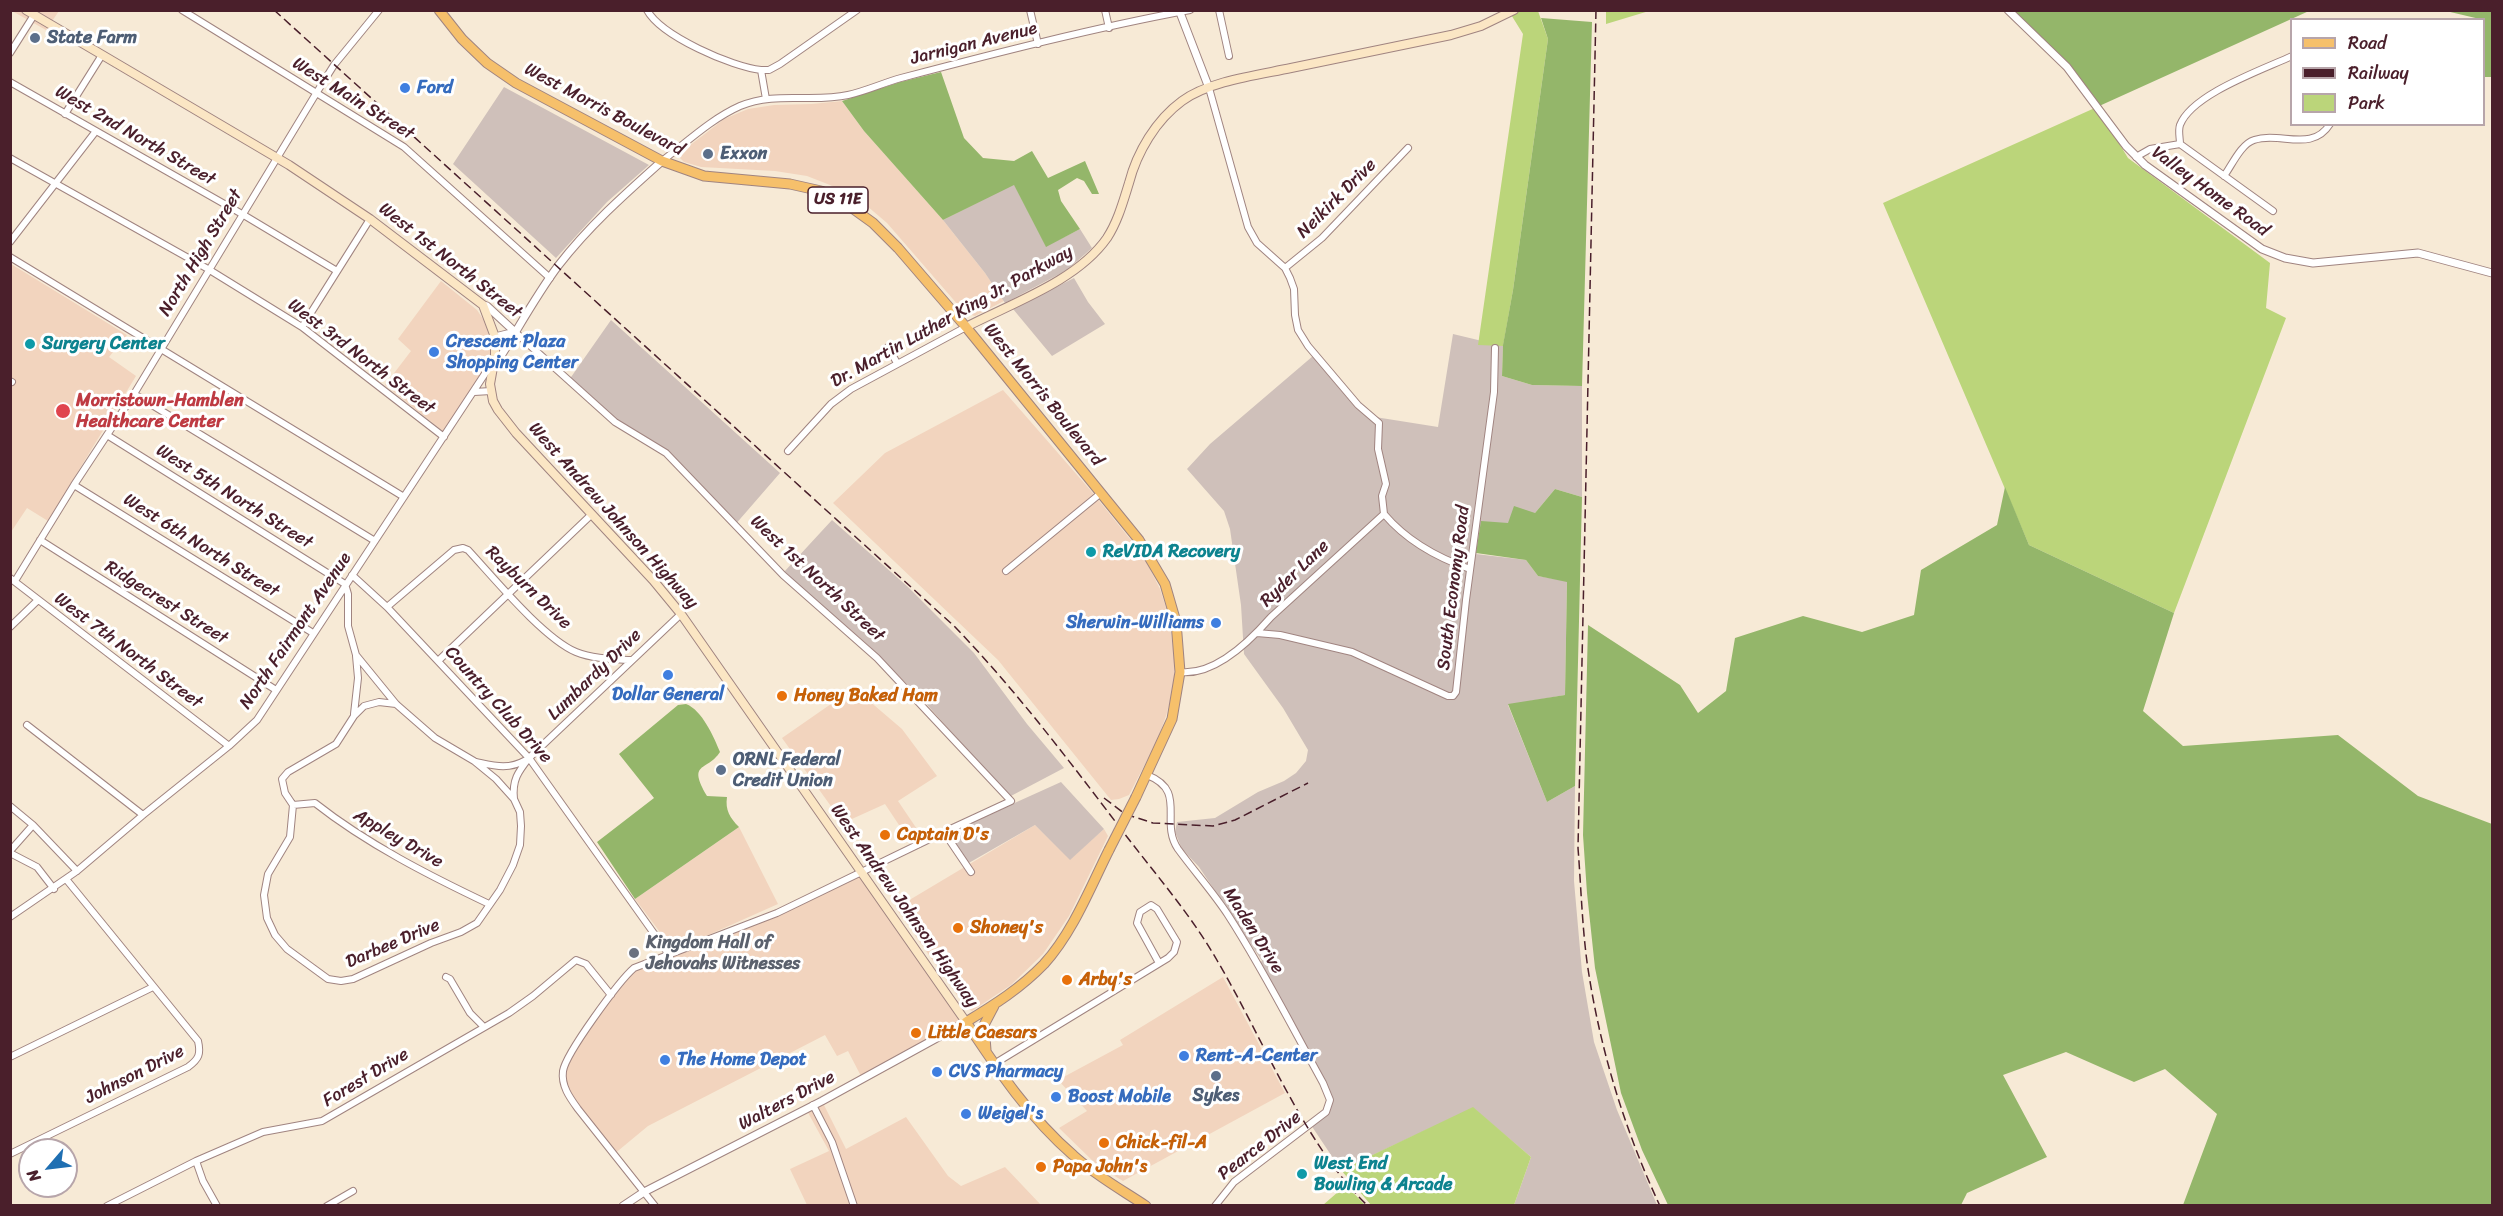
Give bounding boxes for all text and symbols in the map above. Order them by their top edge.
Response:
street label: Jarnigan Avenue [909,18,1039,70]
legend [2290,18,2485,126]
place label: State Farm [47,27,137,49]
text: Road [2348,27,2387,59]
marker: State Farm [28,31,42,45]
street label: West Main Street [288,53,418,145]
text: Railway [2348,57,2409,89]
street label: West Morris Boulevard [520,59,688,161]
place label: Ford [417,77,453,99]
street label: West 2nd North Street [51,81,219,191]
marker: Ford [398,81,412,95]
text: Park [2348,87,2385,119]
street label: Valley Home Road [2147,142,2273,242]
place label: Exxon [720,143,767,165]
marker: Exxon [701,147,715,161]
street label: Neikirk Drive [1293,155,1381,243]
street label: North High Street [155,186,247,320]
road number: US 11E [808,187,868,213]
street label: West 1st North Street [374,198,526,324]
street label: Dr. Martin Luther King Jr. Parkway [827,241,1077,393]
street label: West 3rd North Street [283,295,439,419]
street label: West Morris Boulevard [979,319,1107,471]
place label: Crescent Plaza Shopping Center [446,331,578,374]
place label: Surgery Center [42,333,165,355]
marker: Surgery Center [23,337,37,351]
marker: Crescent Plaza Shopping Center [427,345,441,359]
place label: Morristown-Hamblen Healthcare Center [76,390,244,432]
marker: Morristown-Hamblen Healthcare Center [54,402,72,420]
street label: West Andrew Johnson Highway [524,418,702,614]
street label: West 5th North Street [152,440,316,554]
street label: West 6th North Street [119,489,283,603]
street label: South Economy Road [1433,505,1475,671]
street label: West 1st North Street [745,511,889,647]
street label: Ryder Lane [1256,536,1334,612]
place label: ReVIDA Recovery [1103,541,1240,563]
street label: Rayburn Drive [481,542,575,634]
marker: ReVIDA Recovery [1084,545,1098,559]
street label: North Fairmont Avenue [235,548,357,714]
street label: Ridgecrest Street [100,556,232,650]
street label: West 7th North Street [50,588,206,714]
place label: Sherwin-Williams [1066,612,1204,634]
marker: Sherwin-Williams [1209,616,1223,630]
street label: Lumbardy Drive [544,625,646,725]
street label: Country Club Drive [440,642,556,768]
marker: Dollar General [661,668,675,682]
place label: Dollar General [612,684,724,706]
place label: Honey Baked Ham [794,685,938,707]
marker: Honey Baked Ham [775,689,789,703]
place label: ORNL Federal Credit Union [733,749,841,792]
marker: ORNL Federal Credit Union [714,763,728,777]
street label: West Andrew Johnson Highway [825,800,983,1012]
street label: Appley Drive [349,805,447,873]
place label: Captain D's [897,824,989,846]
marker: Captain D's [878,828,892,842]
street label: Maden Drive [1218,884,1288,978]
street label: Darbee Drive [343,914,443,974]
place label: Shoney's [970,917,1043,939]
marker: Shoney's [951,921,965,935]
place label: Kingdom Hall of Jehovahs Witnesses [646,932,800,974]
marker: Kingdom Hall of Jehovahs Witnesses [627,946,641,960]
place label: Arby's [1079,969,1132,991]
marker: Arby's [1060,973,1074,987]
place label: Little Caesars [928,1022,1037,1044]
marker: Little Caesars [909,1026,923,1040]
street label: Johnson Drive [82,1041,188,1109]
street label: Forest Drive [319,1044,413,1112]
place label: Rent-A-Center [1196,1045,1317,1067]
place label: The Home Depot [677,1049,807,1071]
marker: Rent-A-Center [1177,1049,1191,1063]
marker: The Home Depot [658,1053,672,1067]
place label: CVS Pharmacy [949,1061,1063,1083]
marker: CVS Pharmacy [930,1065,944,1079]
street label: Walters Drive [735,1067,839,1135]
marker: Sykes [1209,1069,1223,1083]
place label: Sykes [1193,1085,1239,1107]
place label: Boost Mobile [1068,1086,1171,1108]
marker: Boost Mobile [1049,1090,1063,1104]
place label: Weigel's [978,1103,1043,1125]
marker: Weigel's [959,1107,973,1121]
street label: Pearce Drive [1214,1107,1306,1185]
place label: Chick-fil-A [1116,1132,1207,1154]
marker: Chick-fil-A [1097,1136,1111,1150]
north arrow [18,1138,78,1198]
place label: West End Bowling & Arcade [1314,1153,1453,1196]
place label: Papa John's [1053,1156,1147,1178]
marker: Papa John's [1034,1160,1048,1174]
text: N [18,1164,49,1187]
marker: West End Bowling & Arcade [1295,1167,1309,1181]

